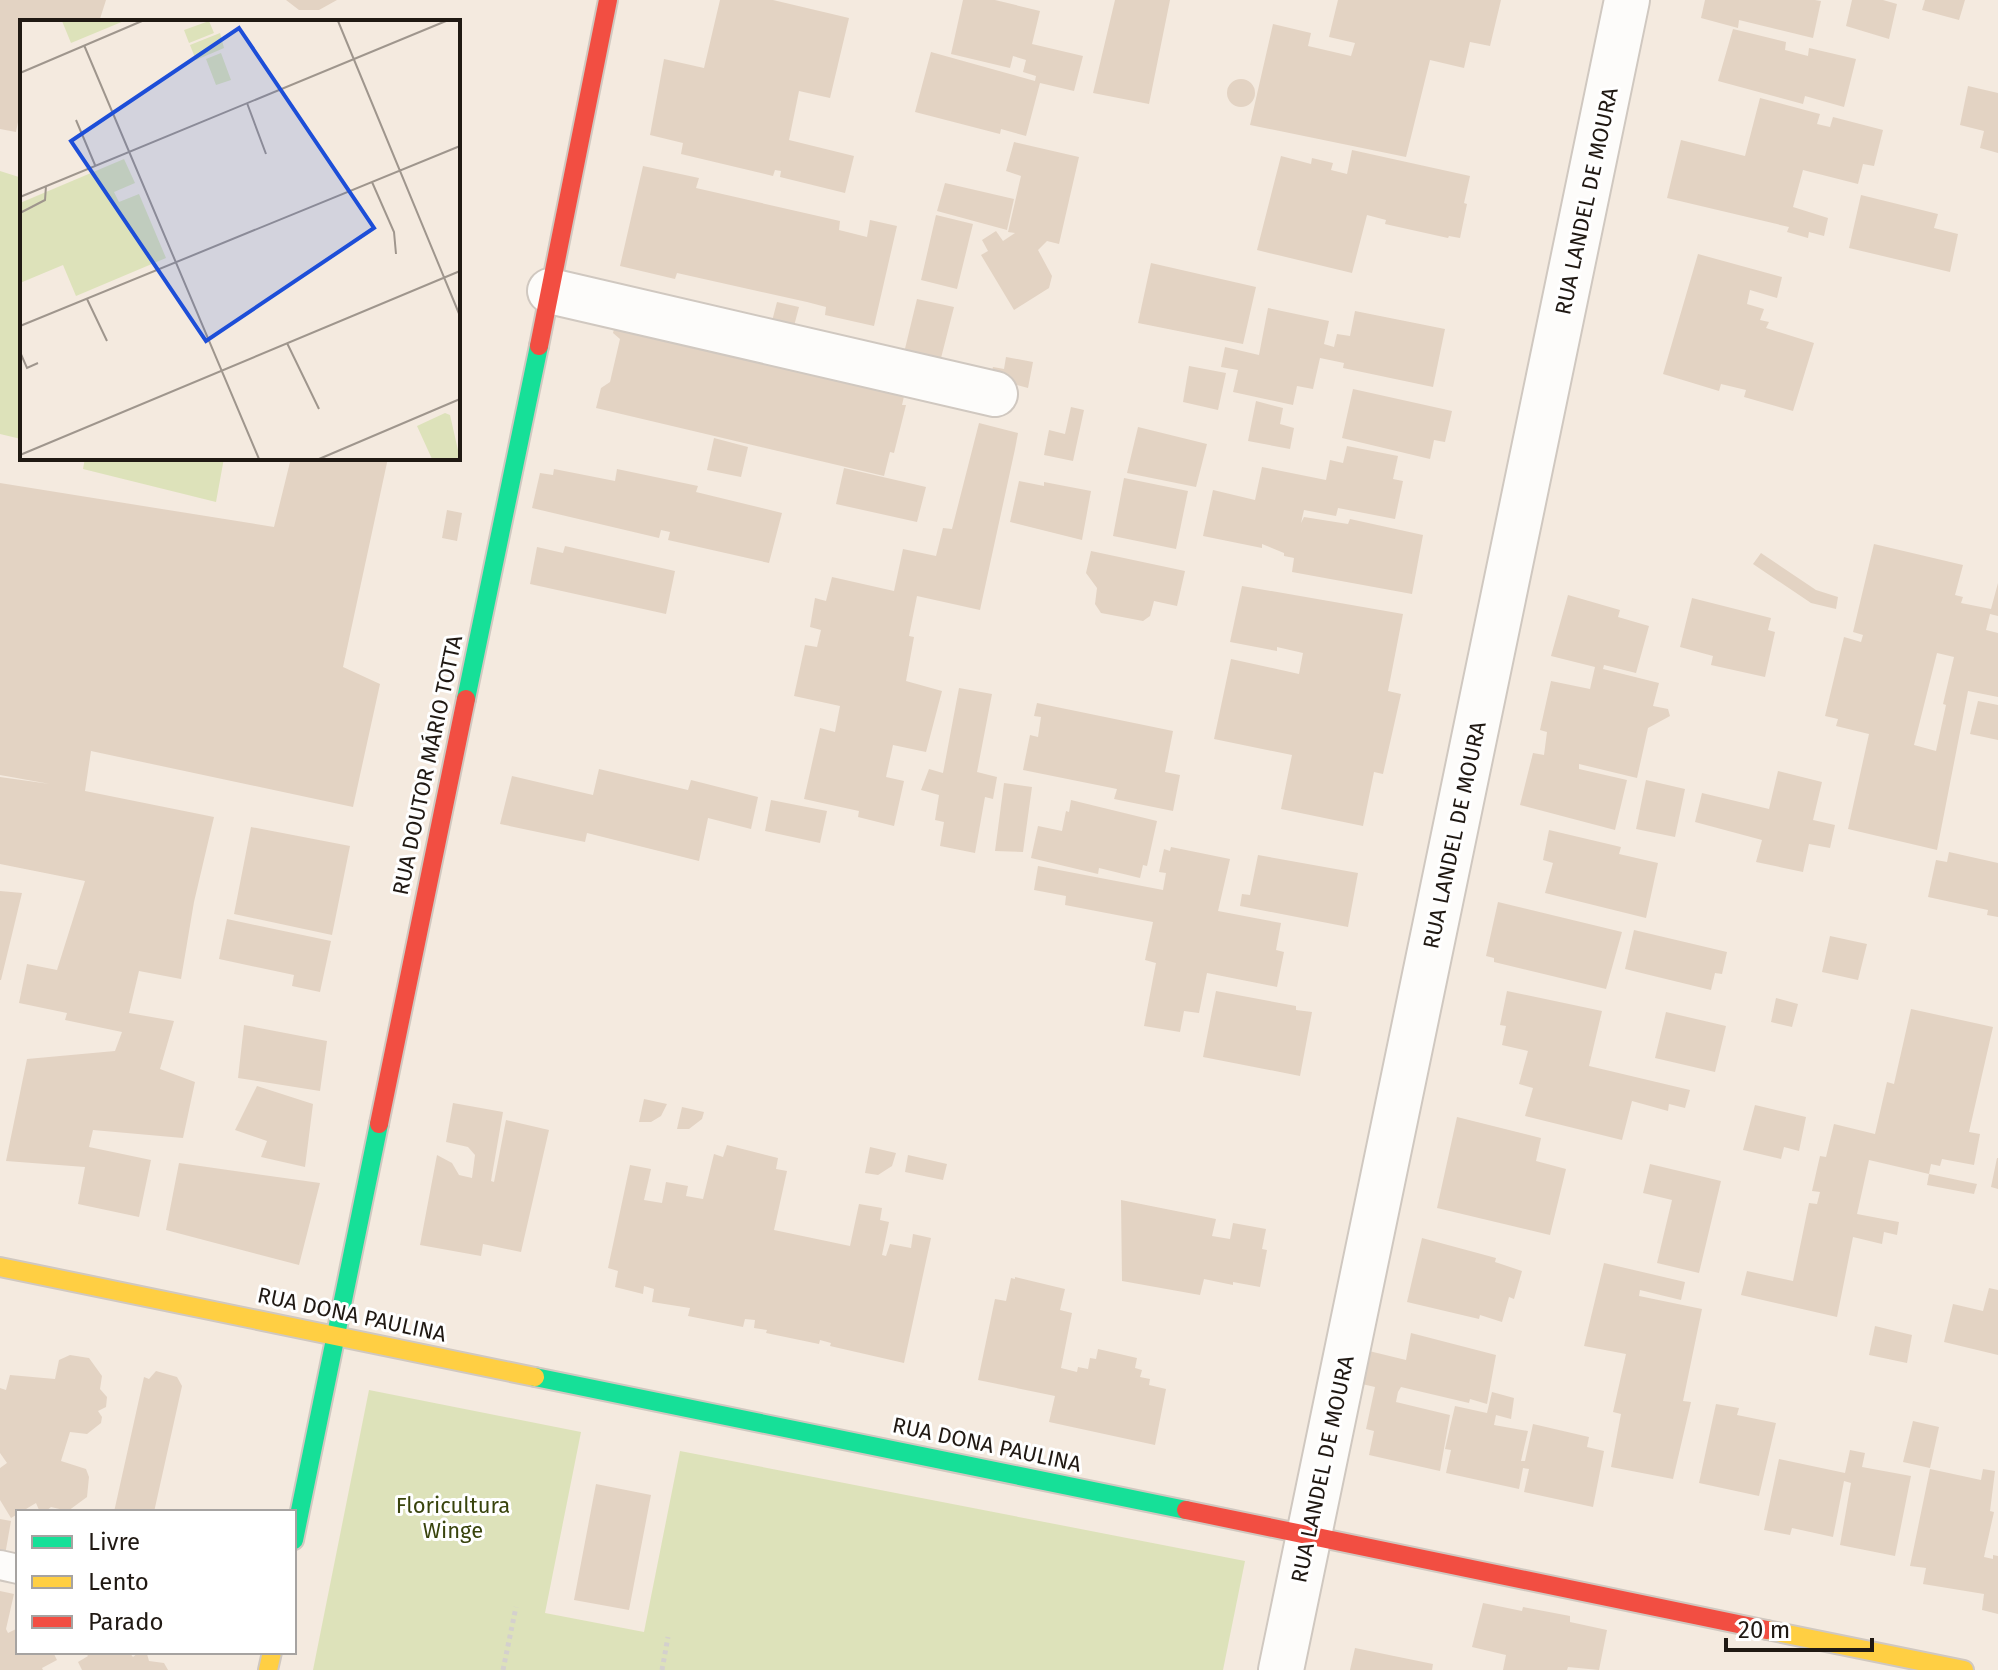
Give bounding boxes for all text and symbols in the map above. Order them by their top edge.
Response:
inset map [20,20,460,460]
street label: RUA LANDEL DE MOURA [1549,85,1624,317]
street label: RUA DOUTOR MÁRIO TOTTA [387,632,468,897]
street label: RUA LANDEL DE MOURA [1417,719,1492,951]
street label: RUA DONA PAULINA [255,1281,449,1348]
street label: RUA LANDEL DE MOURA [1285,1353,1360,1585]
street label: RUA DONA PAULINA [890,1411,1084,1478]
park label: Floricultura Winge [396,1492,510,1544]
legend [16,1510,296,1654]
text: Livre [88,1528,140,1556]
text: Lento [88,1568,149,1596]
scale bar [1726,1602,1872,1652]
text: Parado [88,1608,164,1636]
text: 20 m [1738,1616,1790,1644]

